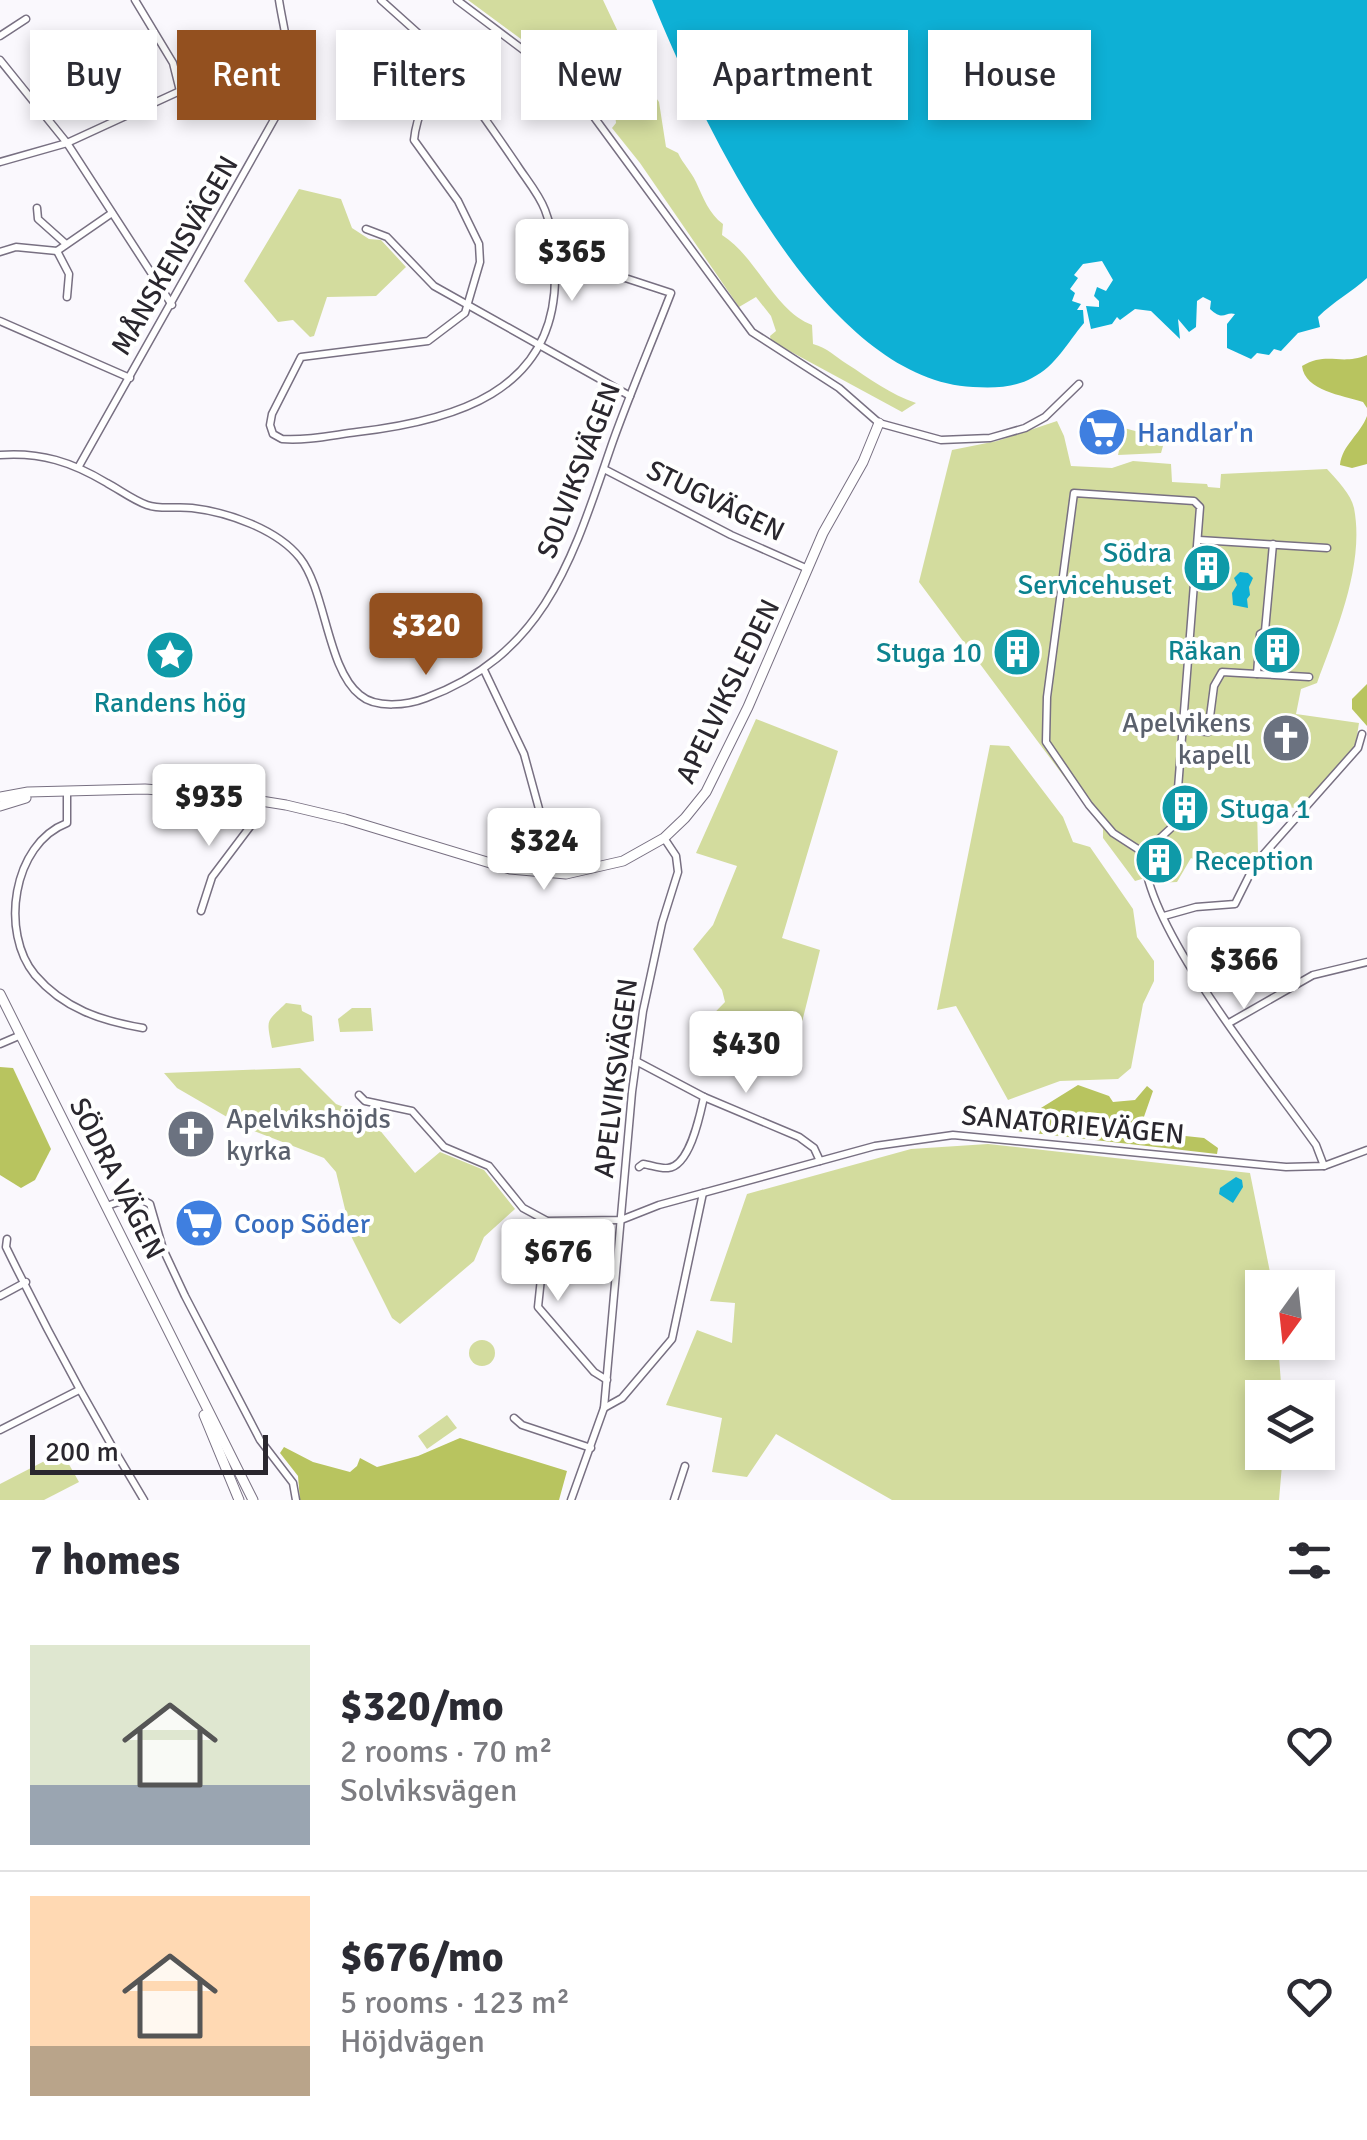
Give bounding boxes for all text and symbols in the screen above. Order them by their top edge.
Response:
chip: Buy [30,30,157,120]
chip: Rent [177,30,316,120]
chip: Filters [336,30,501,120]
chip: New [521,30,657,120]
chip: Apartment [677,30,908,120]
chip: House [928,30,1091,120]
street label: MÅNSKENSVÄGEN [104,150,246,361]
pin: $365 [513,219,631,304]
text: $365 [537,232,607,271]
street label: SOLVIKSVÄGEN [530,378,628,563]
supermarket icon: Handlar'n [1076,406,1128,458]
place label: Handlar'n [1137,416,1254,450]
street label: STUGVÄGEN [641,453,790,549]
place label: Södra Servicehuset [1018,536,1172,602]
building icon: Södra Servicehuset [1181,542,1233,594]
pin: $320 [367,593,485,678]
street label: APELVIKSLEDEN [669,594,787,789]
text: $320 [391,606,461,645]
building icon: Räkan [1251,624,1303,676]
building icon: Stuga 10 [991,626,1043,678]
place icon: Randens hög [144,629,196,681]
place label: Räkan [1168,634,1242,668]
place label: Stuga 10 [876,636,982,670]
place label: Randens hög [93,686,247,720]
place label: Apelvikens kapell [1122,706,1251,772]
church icon: Apelvikens kapell [1260,712,1312,764]
pin: $935 [150,764,268,849]
text: $935 [174,777,244,816]
building icon: Stuga 1 [1159,782,1211,834]
place label: Stuga 1 [1220,792,1311,826]
pin: $324 [485,808,603,893]
text: $324 [509,821,579,860]
building icon: Reception [1133,834,1185,886]
place label: Reception [1194,844,1314,878]
pin: $366 [1185,927,1303,1012]
text: $366 [1209,940,1279,979]
street label: APELVIKSVÄGEN [587,976,645,1180]
pin: $430 [687,1011,805,1096]
text: $430 [711,1024,781,1063]
street label: SÖDRA VÄGEN [62,1092,172,1265]
street label: SANATORIEVÄGEN [960,1098,1186,1152]
place label: Apelvikshöjds kyrka [226,1102,391,1168]
church icon: Apelvikshöjds kyrka [165,1108,217,1160]
supermarket icon: Coop Söder [173,1197,225,1249]
place label: Coop Söder [234,1207,371,1241]
pin: $676 [499,1219,617,1304]
text: $676 [523,1232,593,1271]
north arrow [1245,1270,1335,1360]
map controls [1245,1270,1335,1470]
button: layers [1245,1380,1335,1470]
scale bar [30,1430,268,1474]
text: 200 m [45,1435,119,1469]
icon: filters [1282,1533,1337,1588]
text: 7 homes [30,1535,180,1586]
text: $320/mo [340,1681,504,1732]
icon: home [110,1685,230,1805]
icon: heart [1282,1718,1337,1773]
text: 2 rooms · 70 m² [340,1732,553,1771]
text: Solviksvägen [340,1771,517,1810]
text: $676/mo [340,1932,504,1983]
icon: home [110,1936,230,2056]
icon: heart [1282,1969,1337,2024]
text: 5 rooms · 123 m² [340,1983,570,2022]
text: Höjdvägen [340,2022,485,2061]

